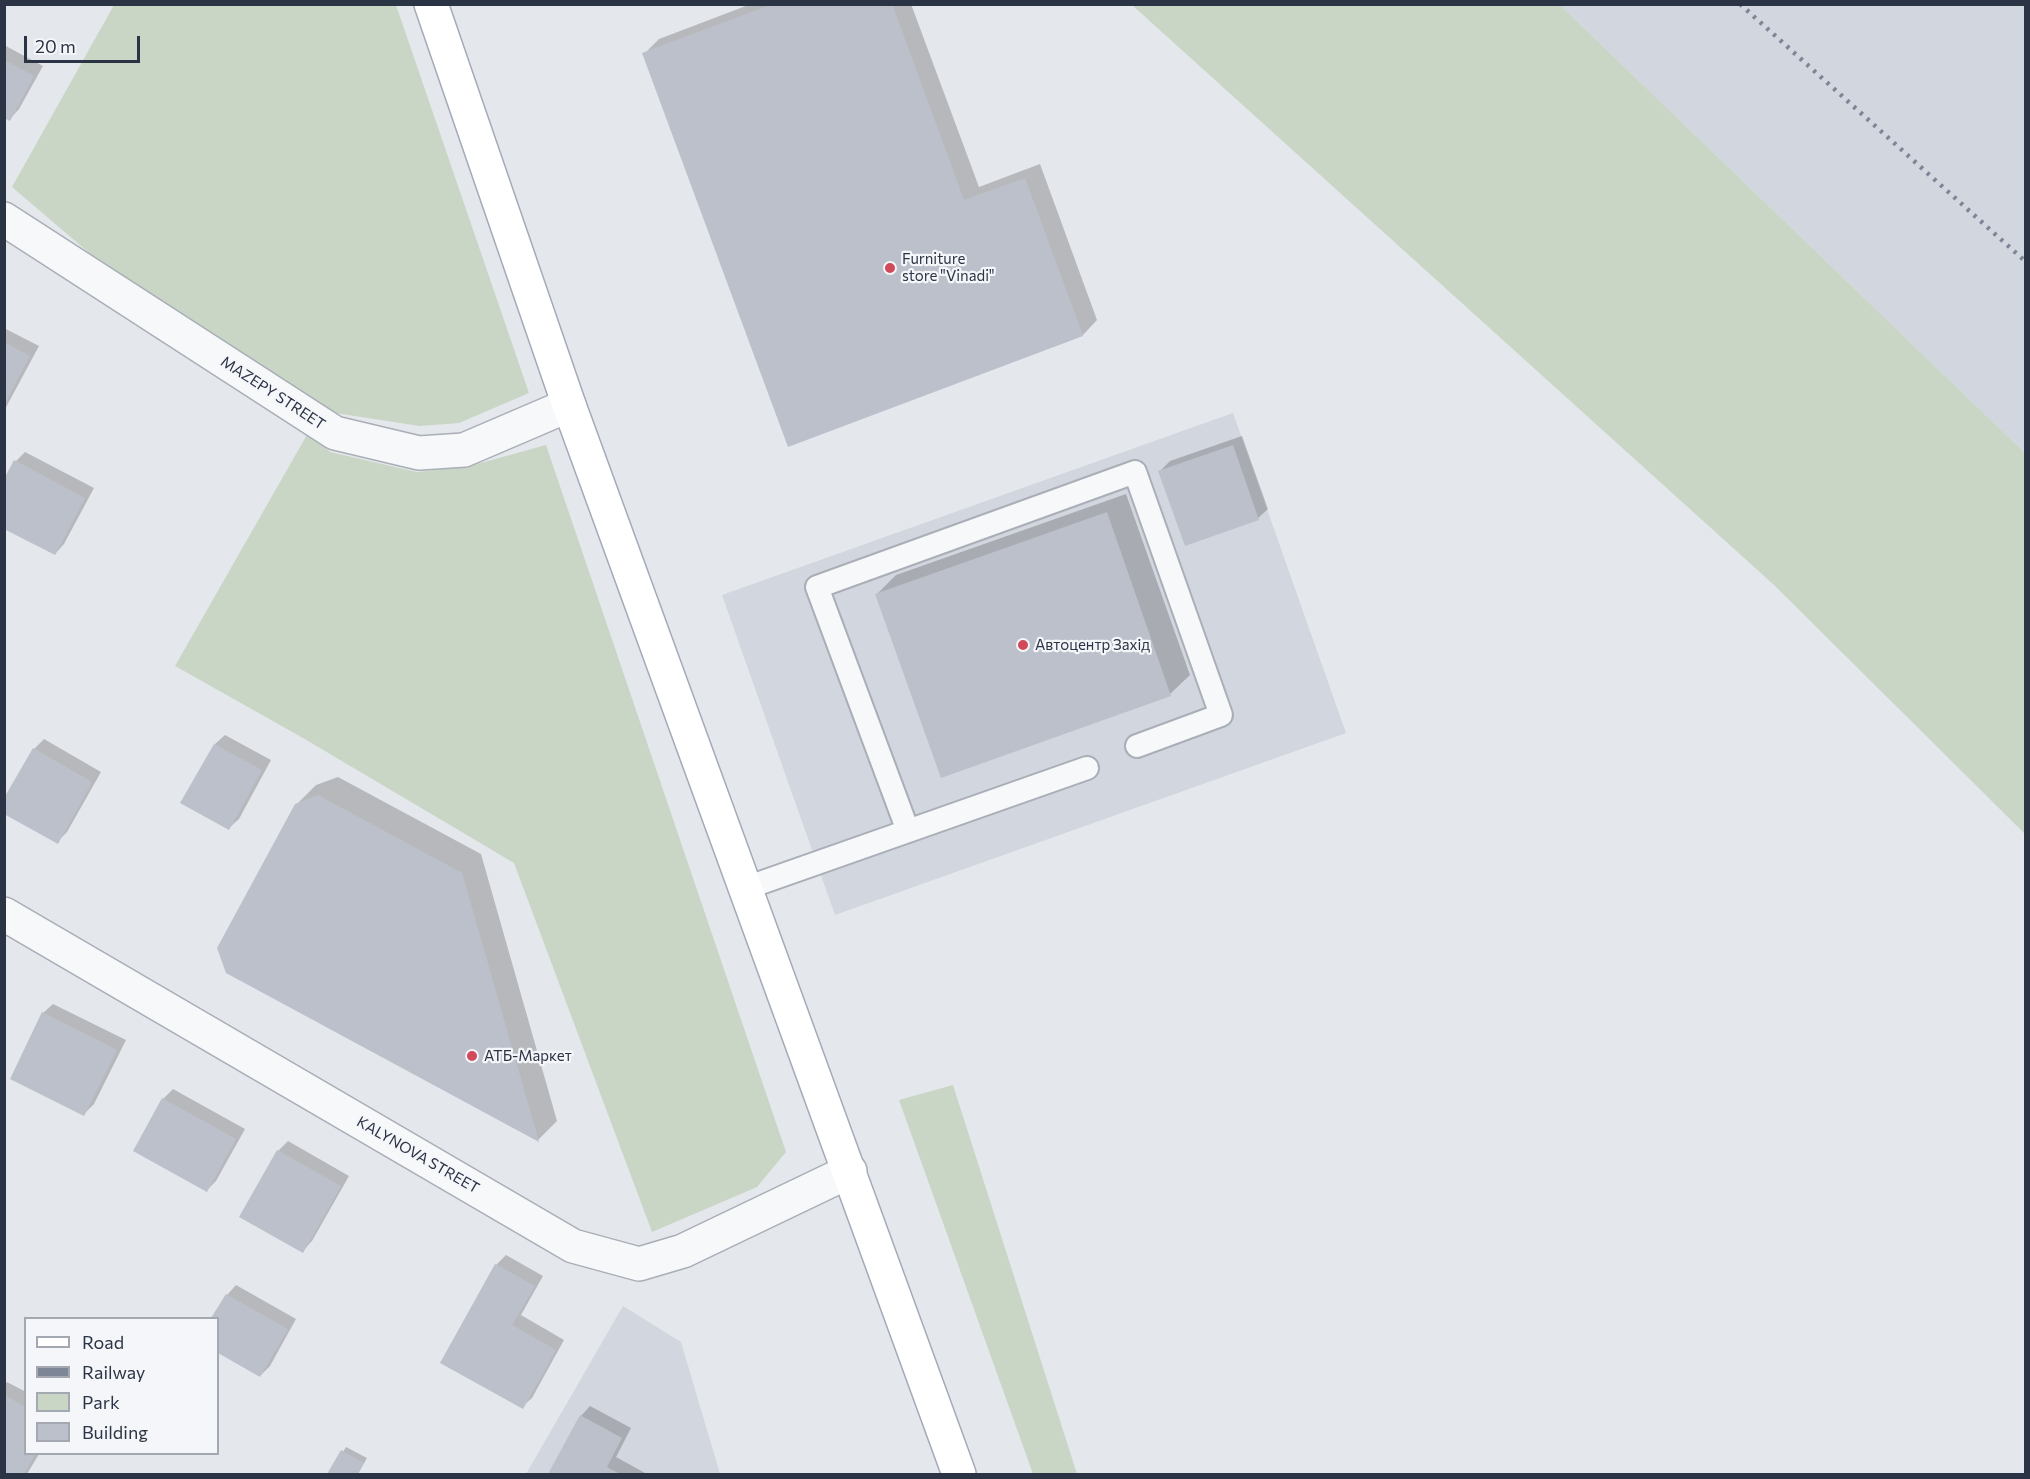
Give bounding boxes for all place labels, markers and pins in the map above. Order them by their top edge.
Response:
place label: Furniture store "Vinadi" [902,250,995,285]
marker: Furniture store "Vinadi" [883,261,897,275]
place label: Автоцентр Захід [1035,636,1150,654]
marker: Автоцентр Захід [1016,638,1030,652]
place label: АТБ-Маркет [484,1047,572,1065]
marker: АТБ-Маркет [465,1049,479,1063]

